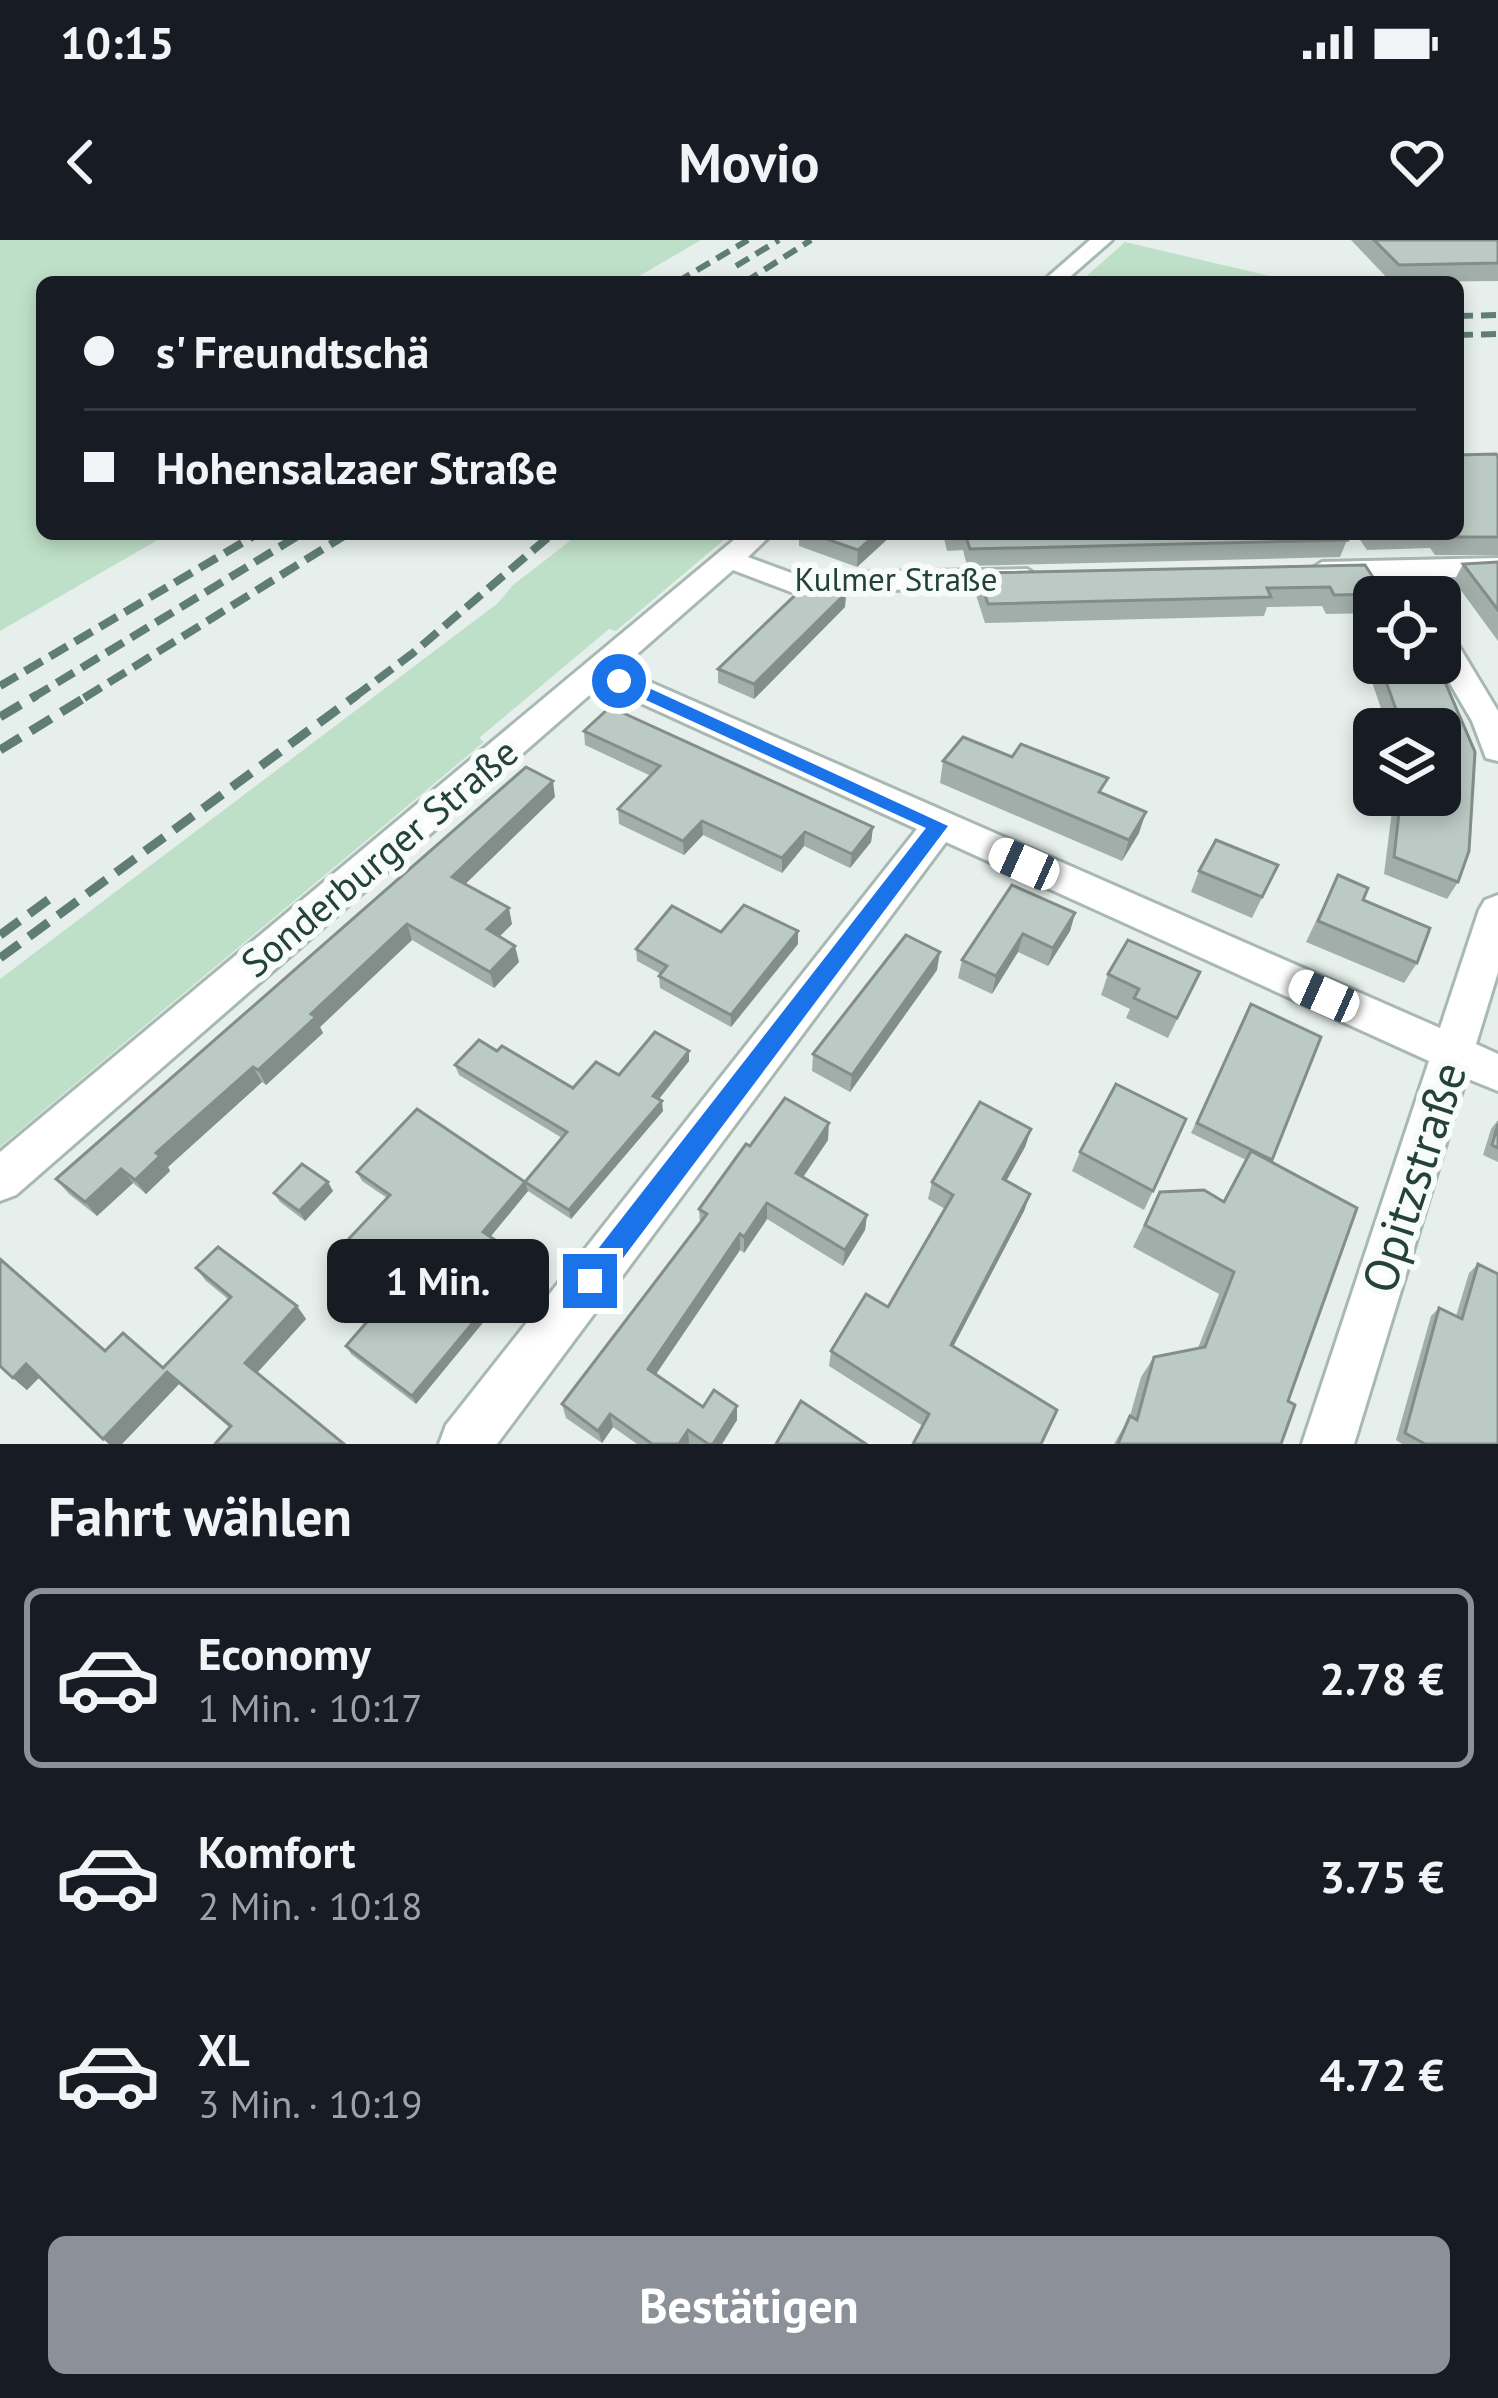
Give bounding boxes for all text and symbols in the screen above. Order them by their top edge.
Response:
text: 10:15 [60,13,174,71]
text: Movio [679,127,819,197]
icon: back [48,129,114,195]
icon: heart [1384,129,1450,195]
text: s' Freundtschä [156,322,429,380]
text: Hohensalzaer Straße [156,438,558,496]
street label: Kulmer Straße [795,557,997,600]
map controls [1353,576,1461,816]
button: locate [1353,576,1461,684]
route start [592,654,646,708]
button: layers [1353,708,1461,816]
street label: Sonderburger Straße [230,726,528,988]
car [984,833,1064,895]
car [1284,965,1364,1027]
street label: Opitzstraße [1347,1054,1479,1300]
callout: 1 Min. [326,1239,548,1323]
route end [563,1254,617,1308]
text: 1 Min. [386,1255,490,1306]
text: Fahrt wählen [48,1481,352,1551]
icon: car [54,1624,162,1732]
text: Economy [198,1624,371,1682]
text: 2.78 € [1319,1649,1444,1707]
text: 1 Min. · 10:17 [198,1682,422,1733]
icon: car [54,1822,162,1930]
text: Komfort [198,1822,355,1880]
text: 3.75 € [1319,1847,1444,1905]
text: 2 Min. · 10:18 [198,1880,422,1931]
icon: car [54,2020,162,2128]
text: XL [198,2020,250,2078]
text: 4.72 € [1319,2045,1444,2103]
text: 3 Min. · 10:19 [198,2078,422,2129]
button: Bestätigen [48,2236,1450,2374]

